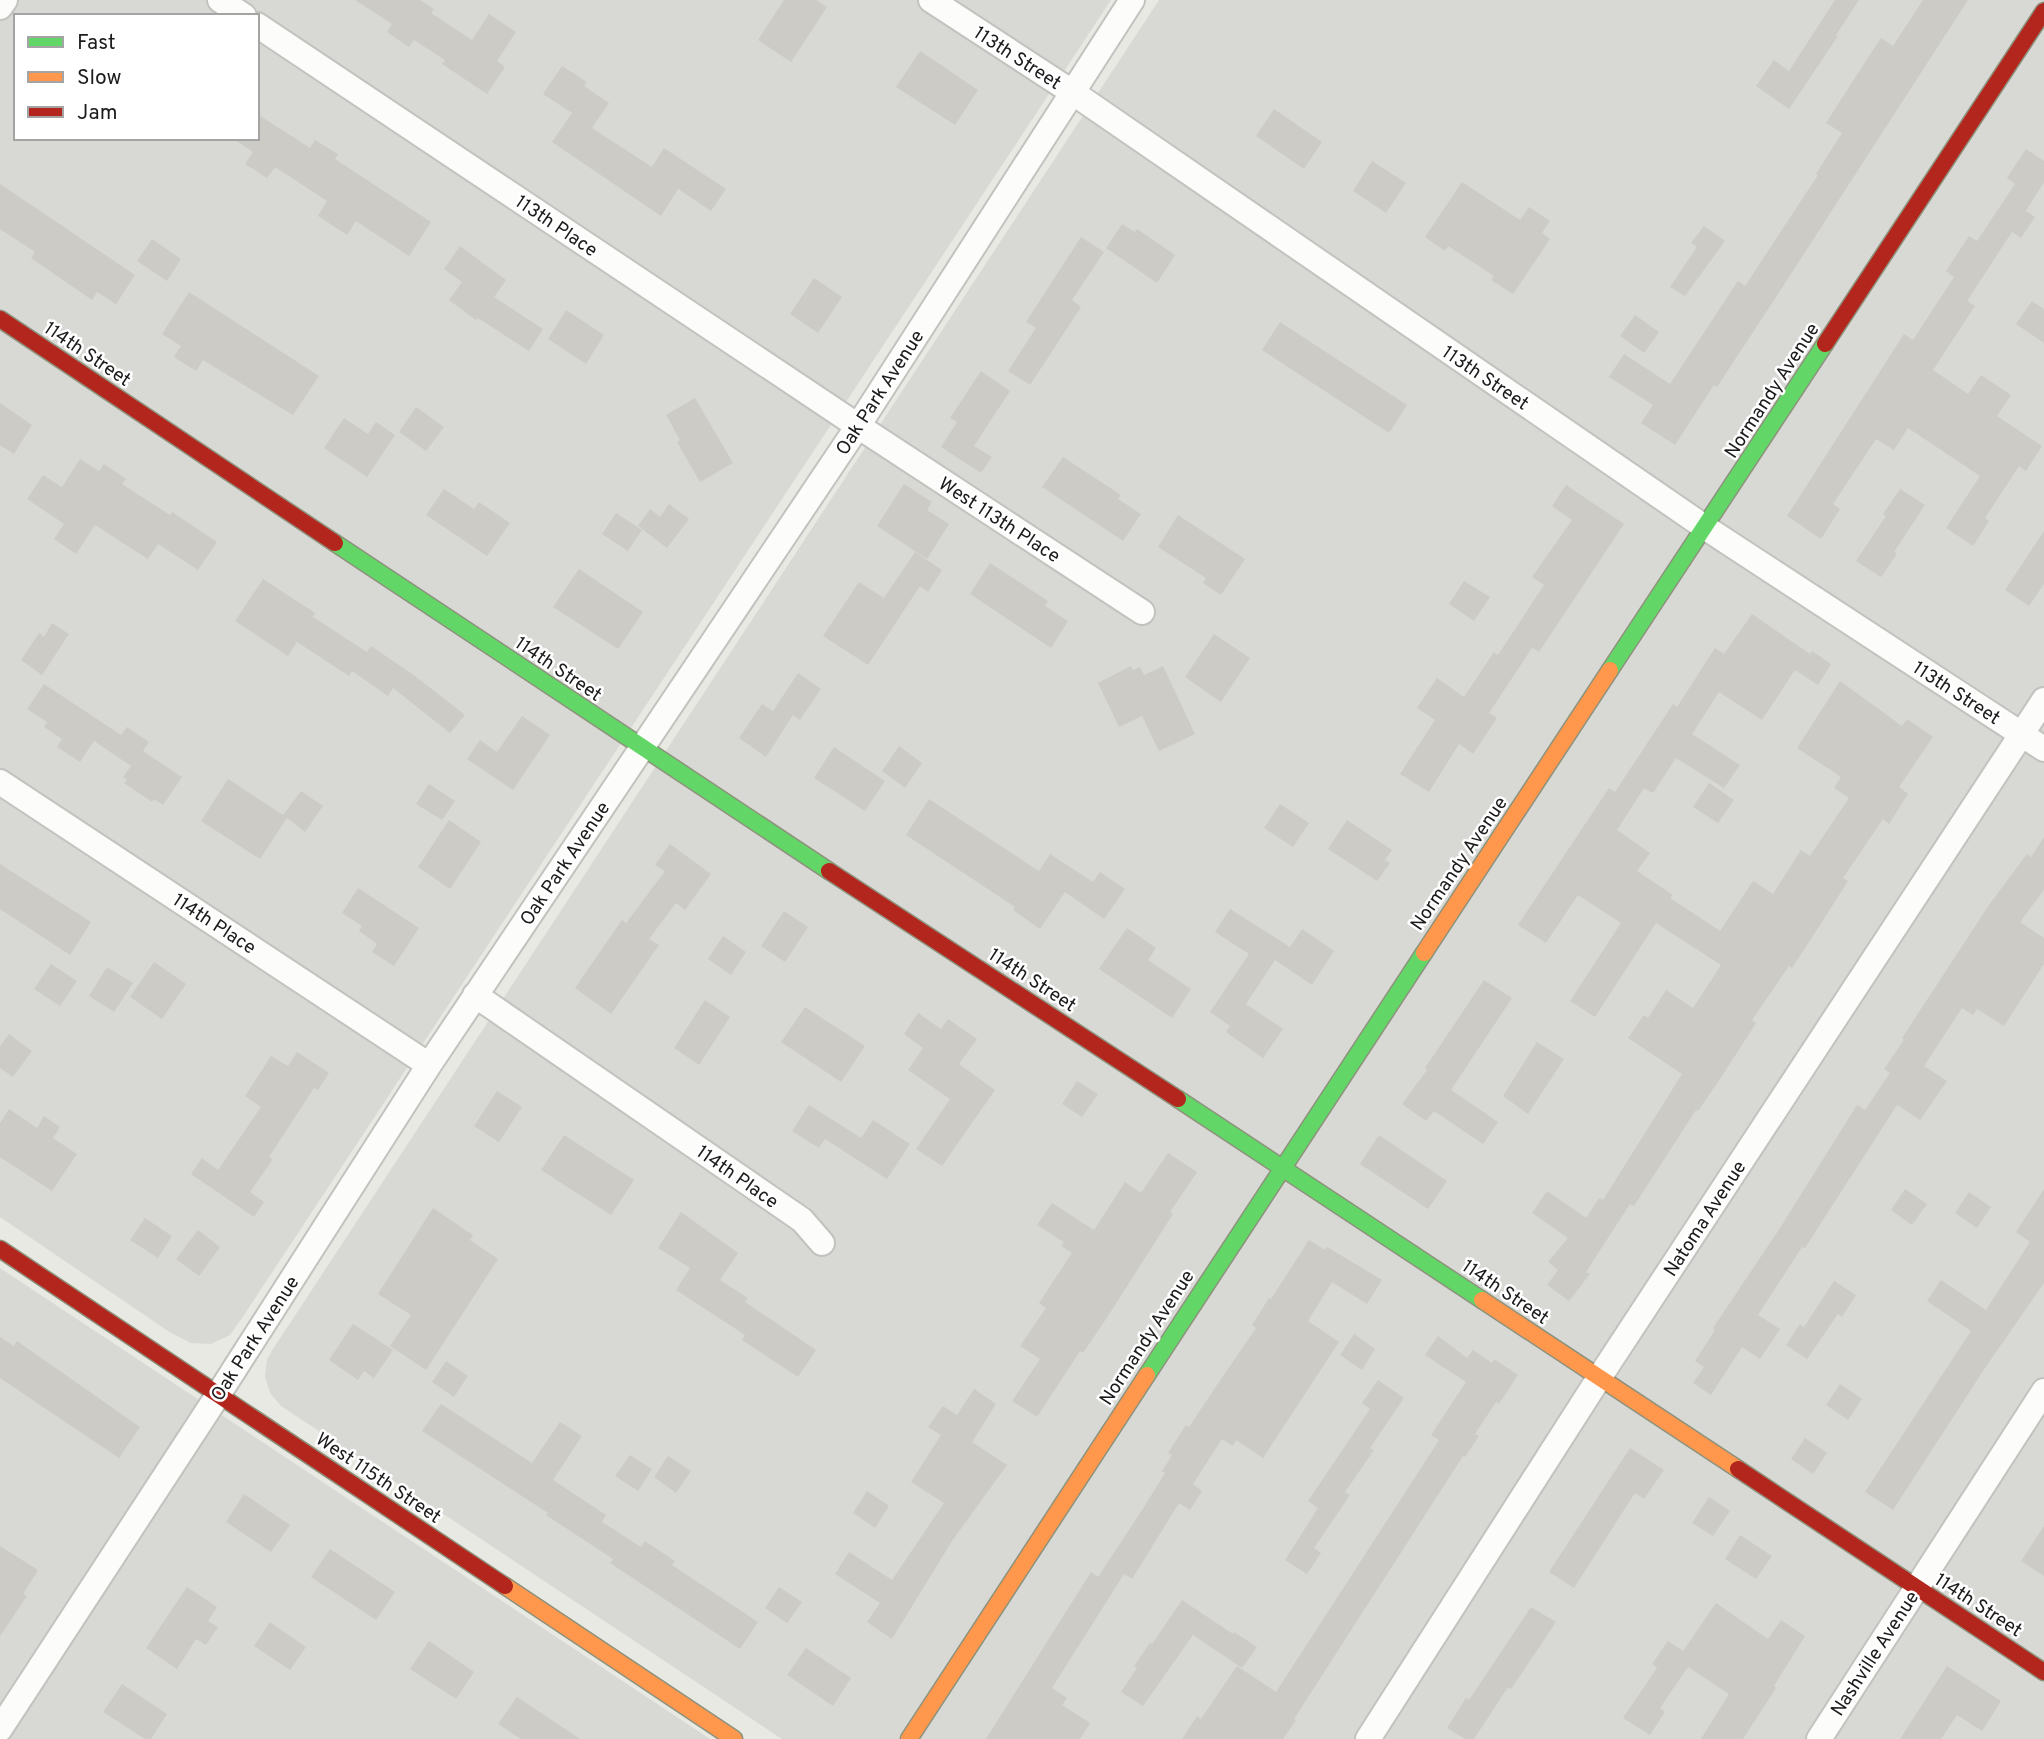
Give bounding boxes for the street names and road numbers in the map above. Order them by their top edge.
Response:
street label: 113th Street [969,22,1065,96]
street label: 113th Place [510,190,602,263]
street label: 114th Street [39,317,135,393]
street label: Normandy Avenue [1720,319,1825,463]
street label: Oak Park Avenue [831,326,930,460]
street label: 113th Street [1437,341,1533,416]
street label: West 113th Place [934,472,1064,569]
street label: 114th Street [510,632,606,708]
street label: 113th Street [1908,657,2004,731]
street label: Normandy Avenue [1406,792,1513,936]
street label: Oak Park Avenue [515,798,616,931]
street label: 114th Place [168,889,260,961]
street label: 114th Street [983,943,1080,1018]
street label: 114th Place [691,1141,783,1215]
street label: Natoma Avenue [1659,1157,1752,1282]
street label: 114th Street [1457,1255,1553,1331]
street label: Normandy Avenue [1095,1266,1200,1410]
street label: Oak Park Avenue [206,1272,305,1406]
street label: West 115th Street [311,1428,445,1529]
street label: 114th Street [1929,1568,2026,1643]
street label: Nashville Avenue [1826,1587,1925,1721]

